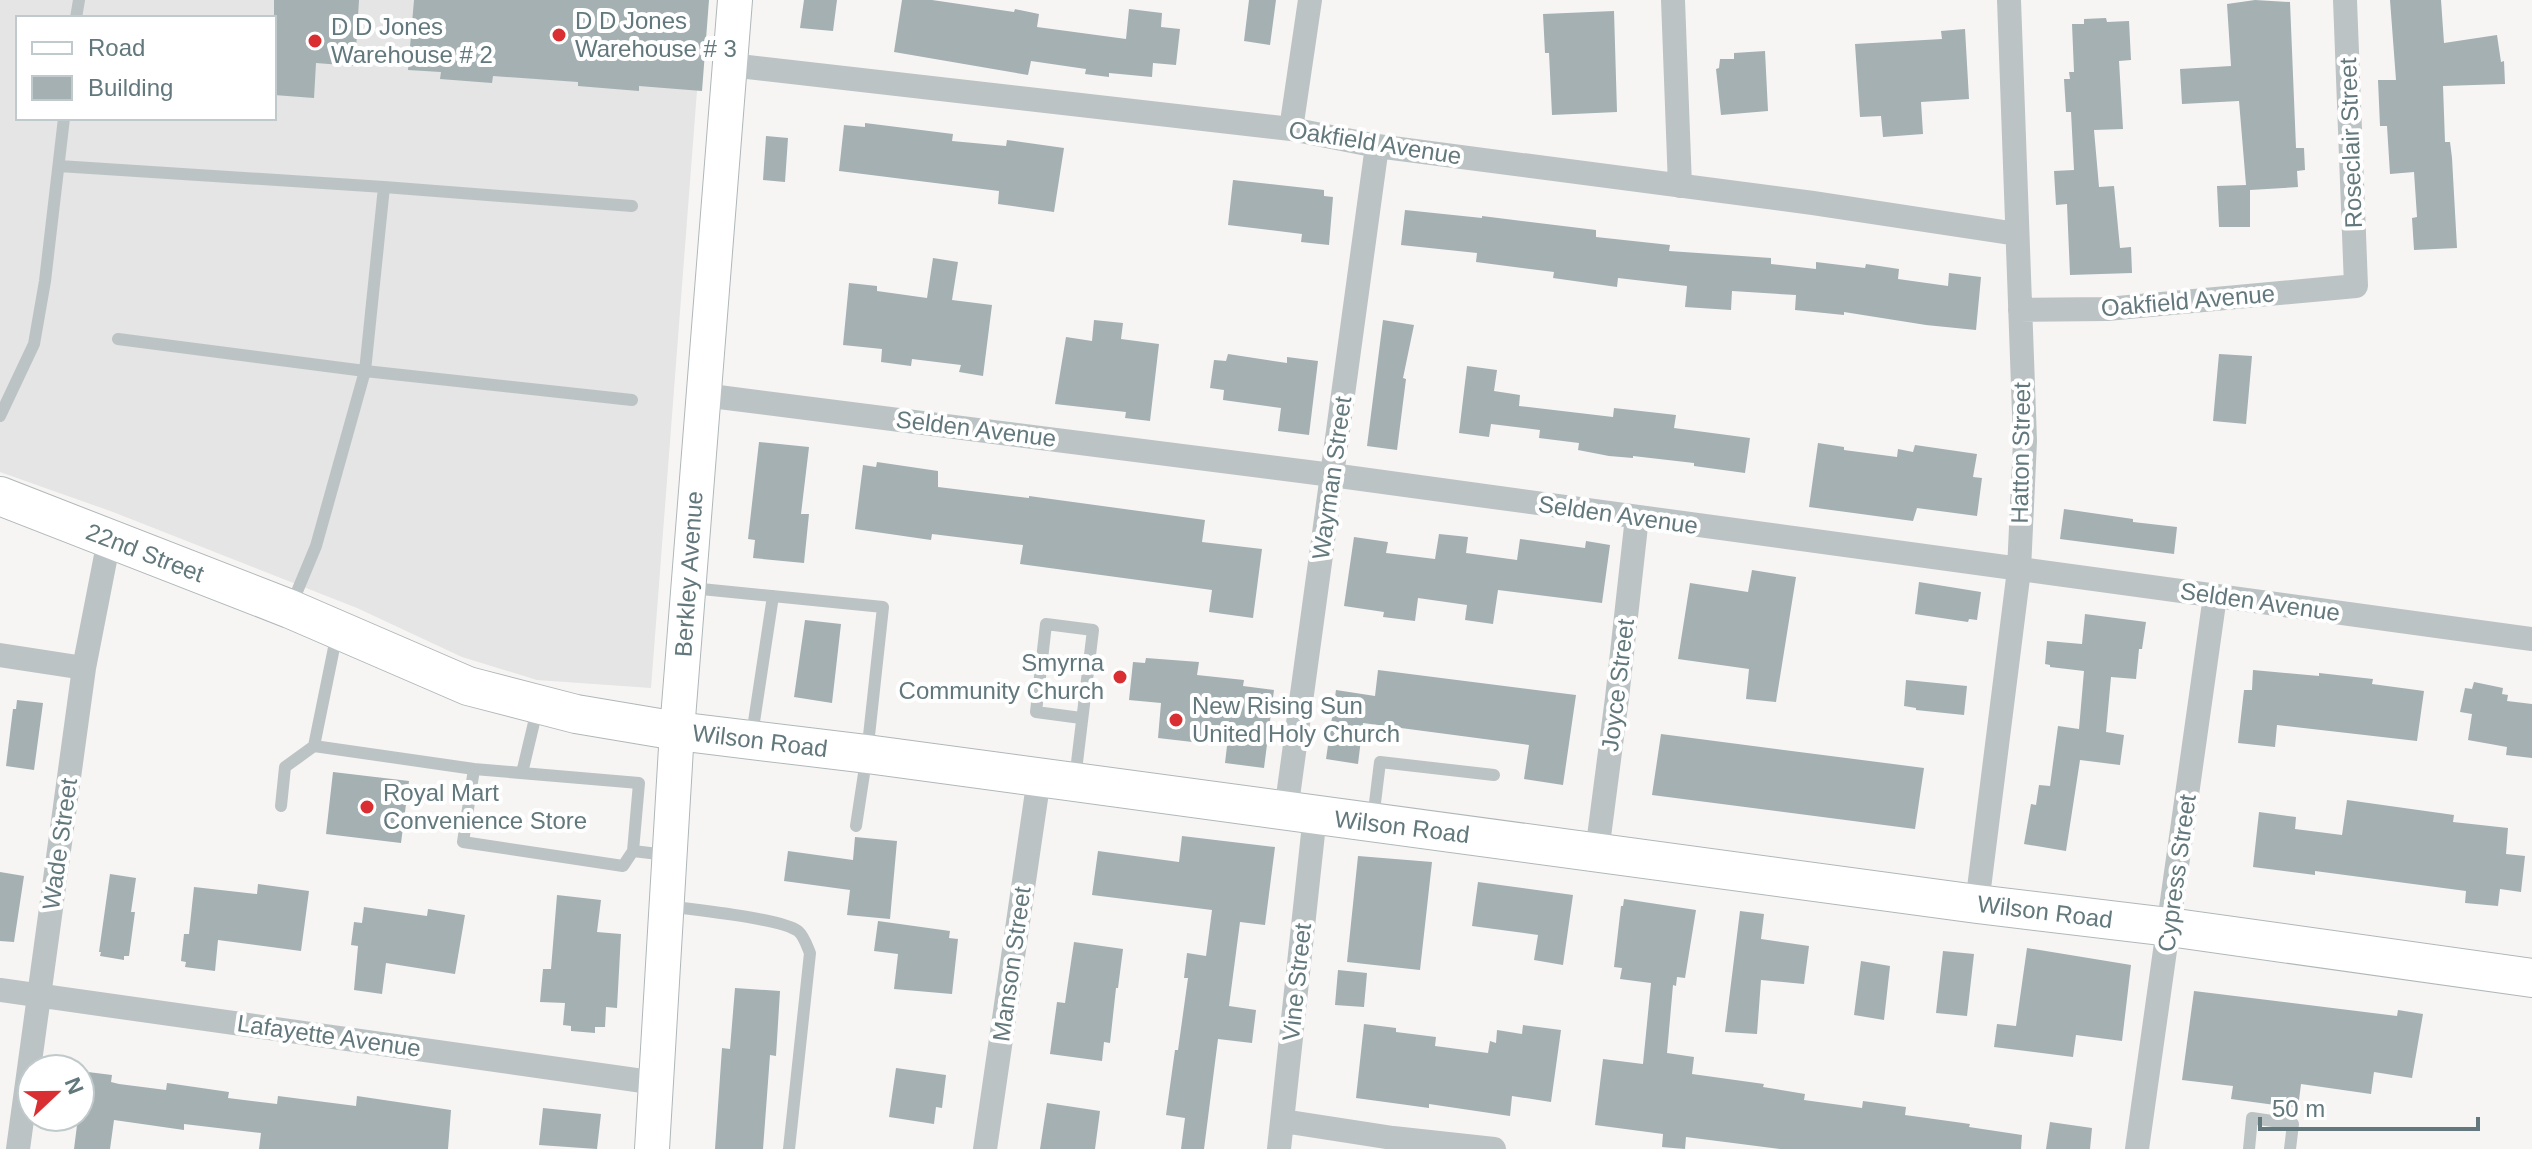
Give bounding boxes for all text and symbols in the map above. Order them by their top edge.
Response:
place label: D D Jones Warehouse # 3 [575,7,737,62]
place label: D D Jones Warehouse # 2 [331,13,493,68]
legend [16,16,276,120]
marker: D D Jones Warehouse # 3 [550,26,568,44]
marker: D D Jones Warehouse # 2 [306,32,324,50]
text: Road [88,34,145,61]
street label: Roseclair Street [2334,57,2367,229]
text: Building [88,74,173,101]
street label: Oakfield Avenue [1287,116,1463,169]
street label: Oakfield Avenue [2100,279,2276,322]
street label: Hatton Street [2006,382,2035,524]
street label: Wayman Street [1307,394,1356,561]
street label: Selden Avenue [894,405,1058,452]
street label: Berkley Avenue [669,490,708,658]
street label: Selden Avenue [1536,490,1700,539]
street label: 22nd Street [82,518,208,587]
street label: Selden Avenue [2178,577,2342,626]
street label: Joyce Street [1596,617,1639,753]
place label: Smyrna Community Church [899,649,1105,704]
marker: Smyrna Community Church [1111,668,1129,686]
place label: New Rising Sun United Holy Church [1192,692,1400,747]
marker: New Rising Sun United Holy Church [1167,711,1185,729]
street label: Wilson Road [691,719,829,762]
street label: Wade Street [37,776,82,911]
place label: Royal Mart Convenience Store [383,779,587,834]
street label: Cypress Street [2152,792,2201,953]
marker: Royal Mart Convenience Store [358,798,376,816]
street label: Wilson Road [1333,805,1471,848]
street label: Manson Street [987,884,1036,1043]
street label: Wilson Road [1976,890,2114,933]
street label: Vine Street [1277,921,1316,1042]
street label: Lafayette Avenue [236,1009,423,1062]
north arrow [16,1053,96,1133]
text: N [60,1074,89,1098]
scale bar [2260,1081,2478,1131]
text: 50 m [2272,1095,2325,1122]

